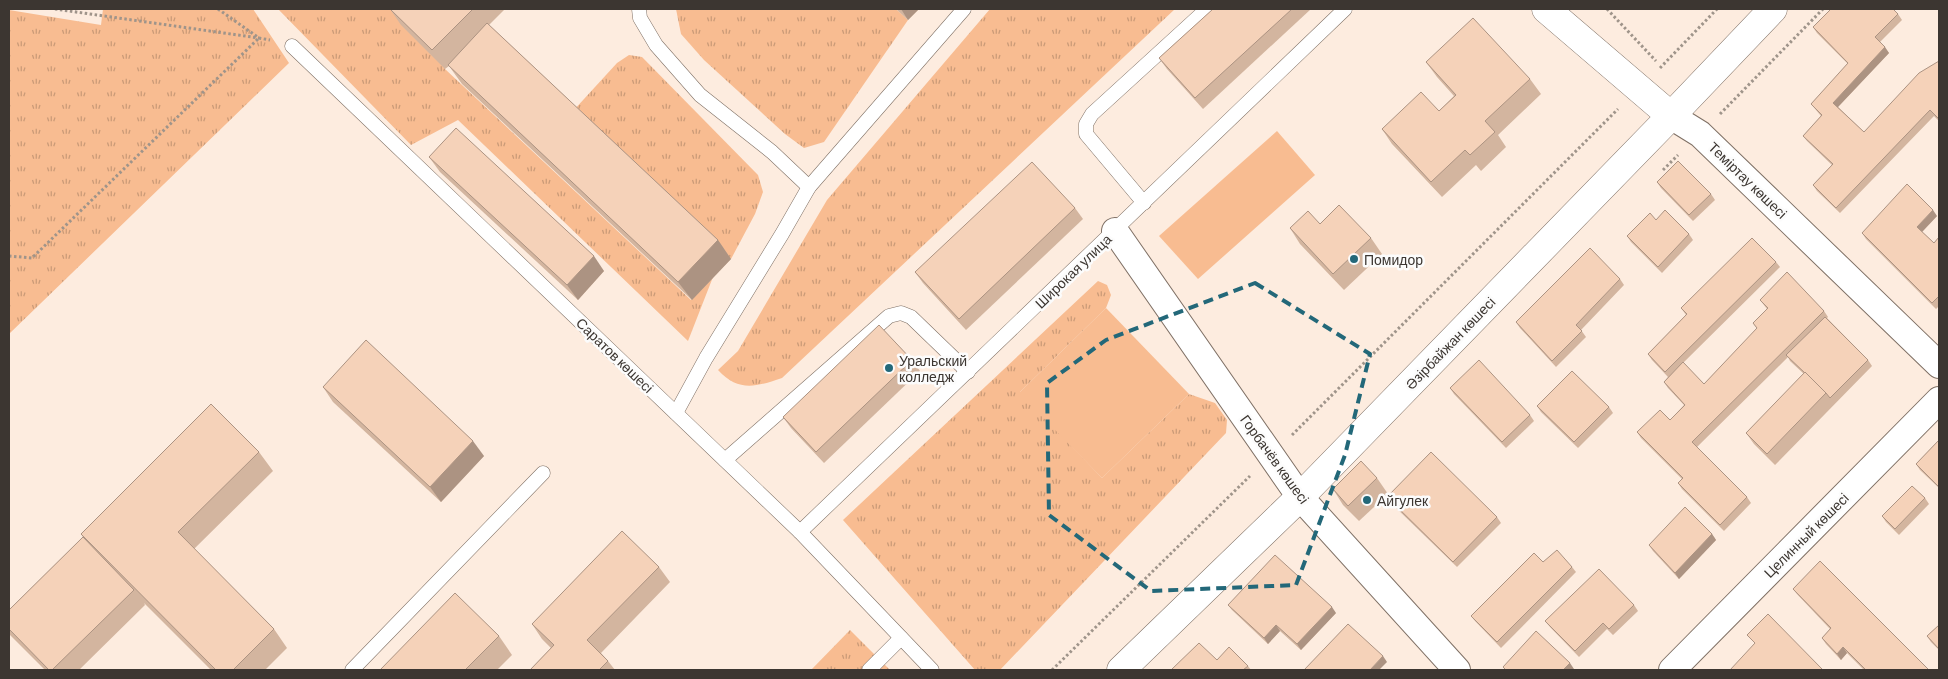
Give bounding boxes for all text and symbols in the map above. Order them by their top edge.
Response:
street label: Теміртау көшесі [1705,138,1791,222]
street label: Широкая улица [1031,230,1115,312]
place label: Помидор [1364,251,1423,268]
marker: Помидор [1348,253,1360,265]
street label: Әзірбайжан көшесі [1402,293,1498,393]
street label: Саратов көшесі [573,314,657,396]
place label: Уральский колледж [899,352,967,385]
marker: Уральский колледж [883,362,895,374]
street label: Горбачёв көшесі [1237,411,1313,507]
street label: Целинный көшесі [1760,489,1852,581]
place label: Айгулек [1377,492,1429,509]
marker: Айгулек [1361,494,1373,506]

